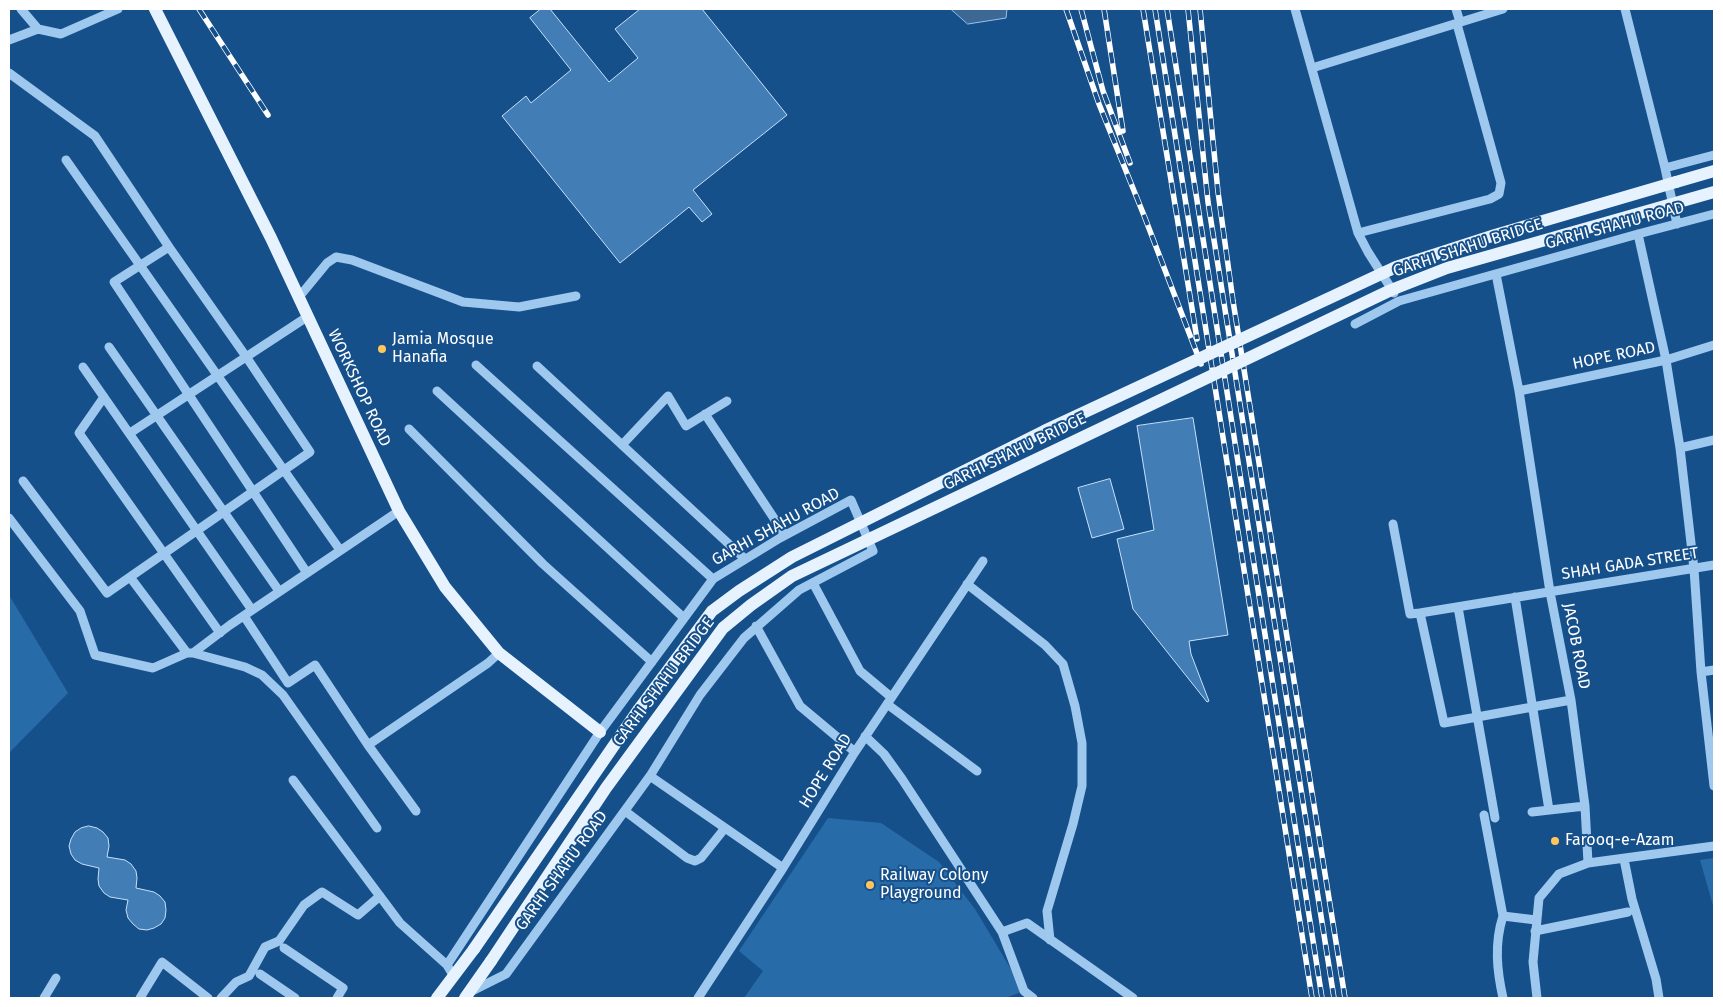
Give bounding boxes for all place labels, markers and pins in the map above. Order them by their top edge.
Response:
place label: Jamia Mosque Hanafia [392,330,494,368]
marker: Jamia Mosque Hanafia [376,343,388,355]
place label: Farooq-e-Azam [1565,831,1674,851]
marker: Farooq-e-Azam [1549,835,1561,847]
place label: Railway Colony Playground [880,866,988,904]
marker: Railway Colony Playground [864,879,876,891]

